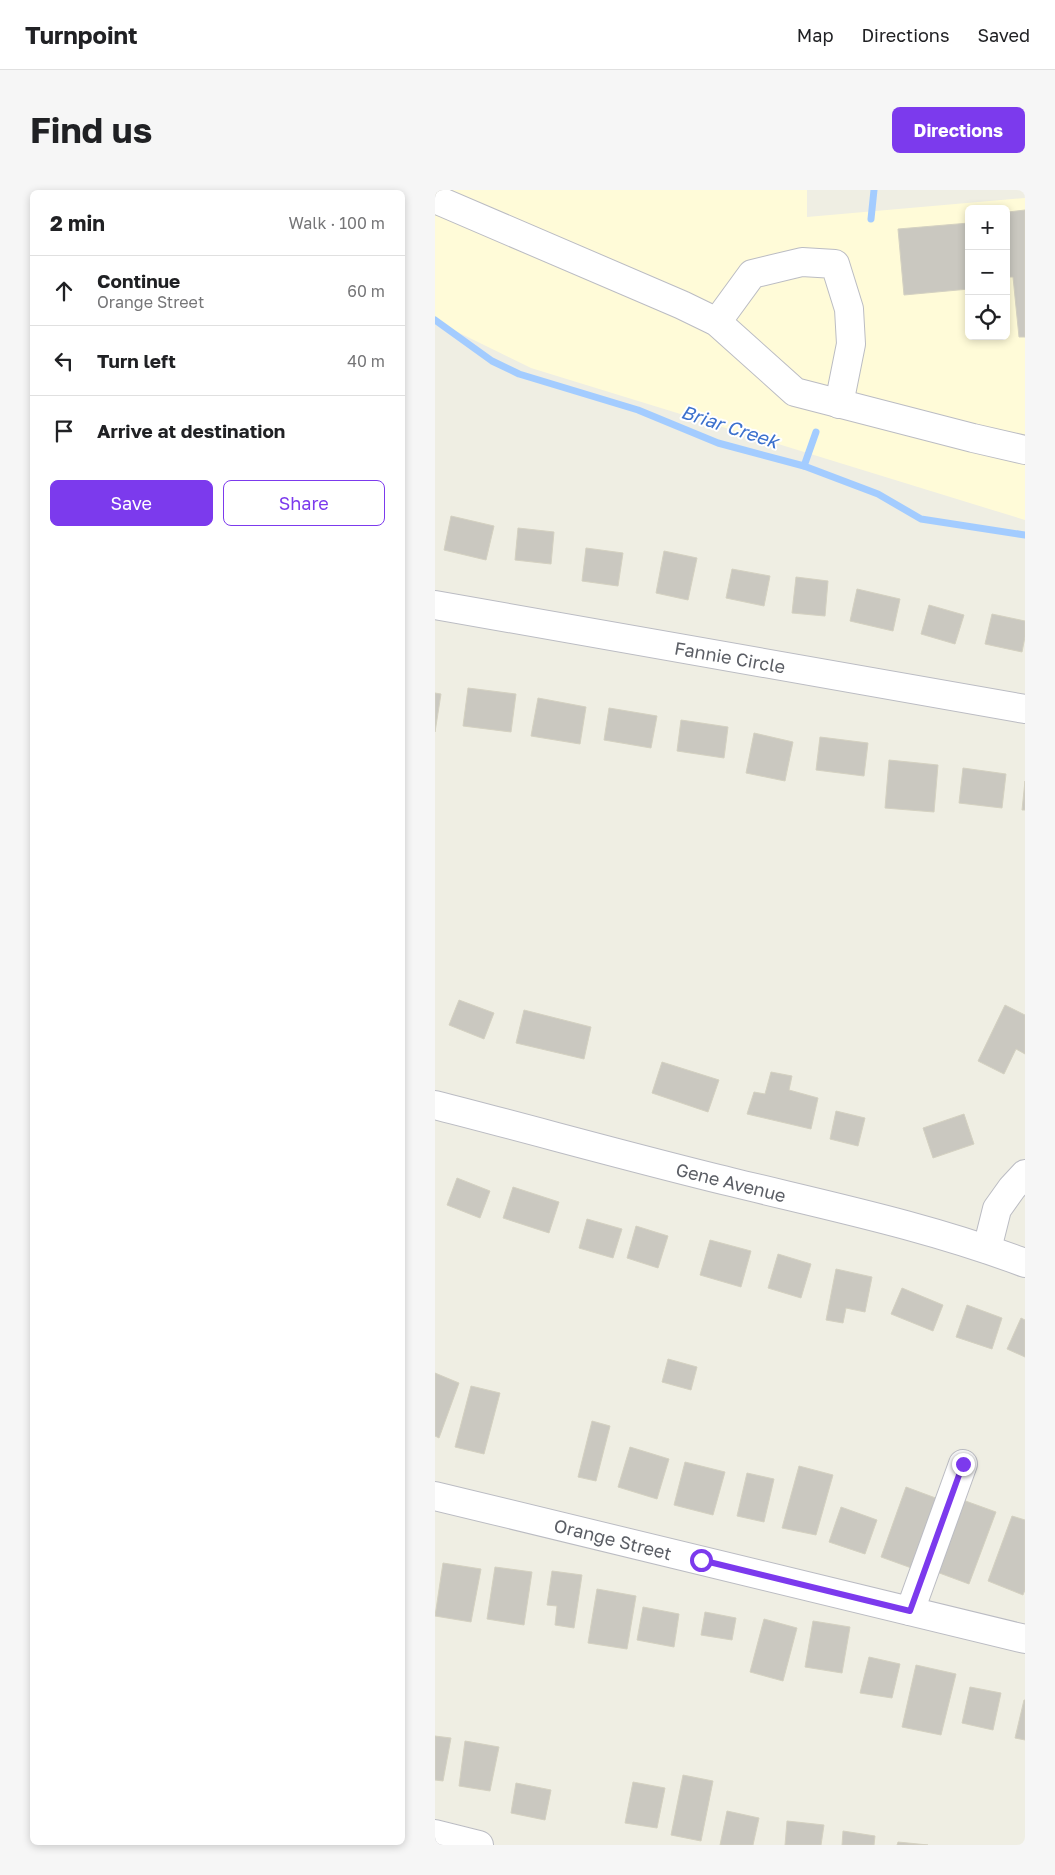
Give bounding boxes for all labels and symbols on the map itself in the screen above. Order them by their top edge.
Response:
water label: Briar Creek [678,399,784,453]
street label: Fannie Circle [673,636,787,678]
street label: Gene Avenue [674,1158,788,1206]
route end [952,1453,975,1476]
street label: Orange Street [552,1514,674,1564]
route start [690,1549,713,1572]

